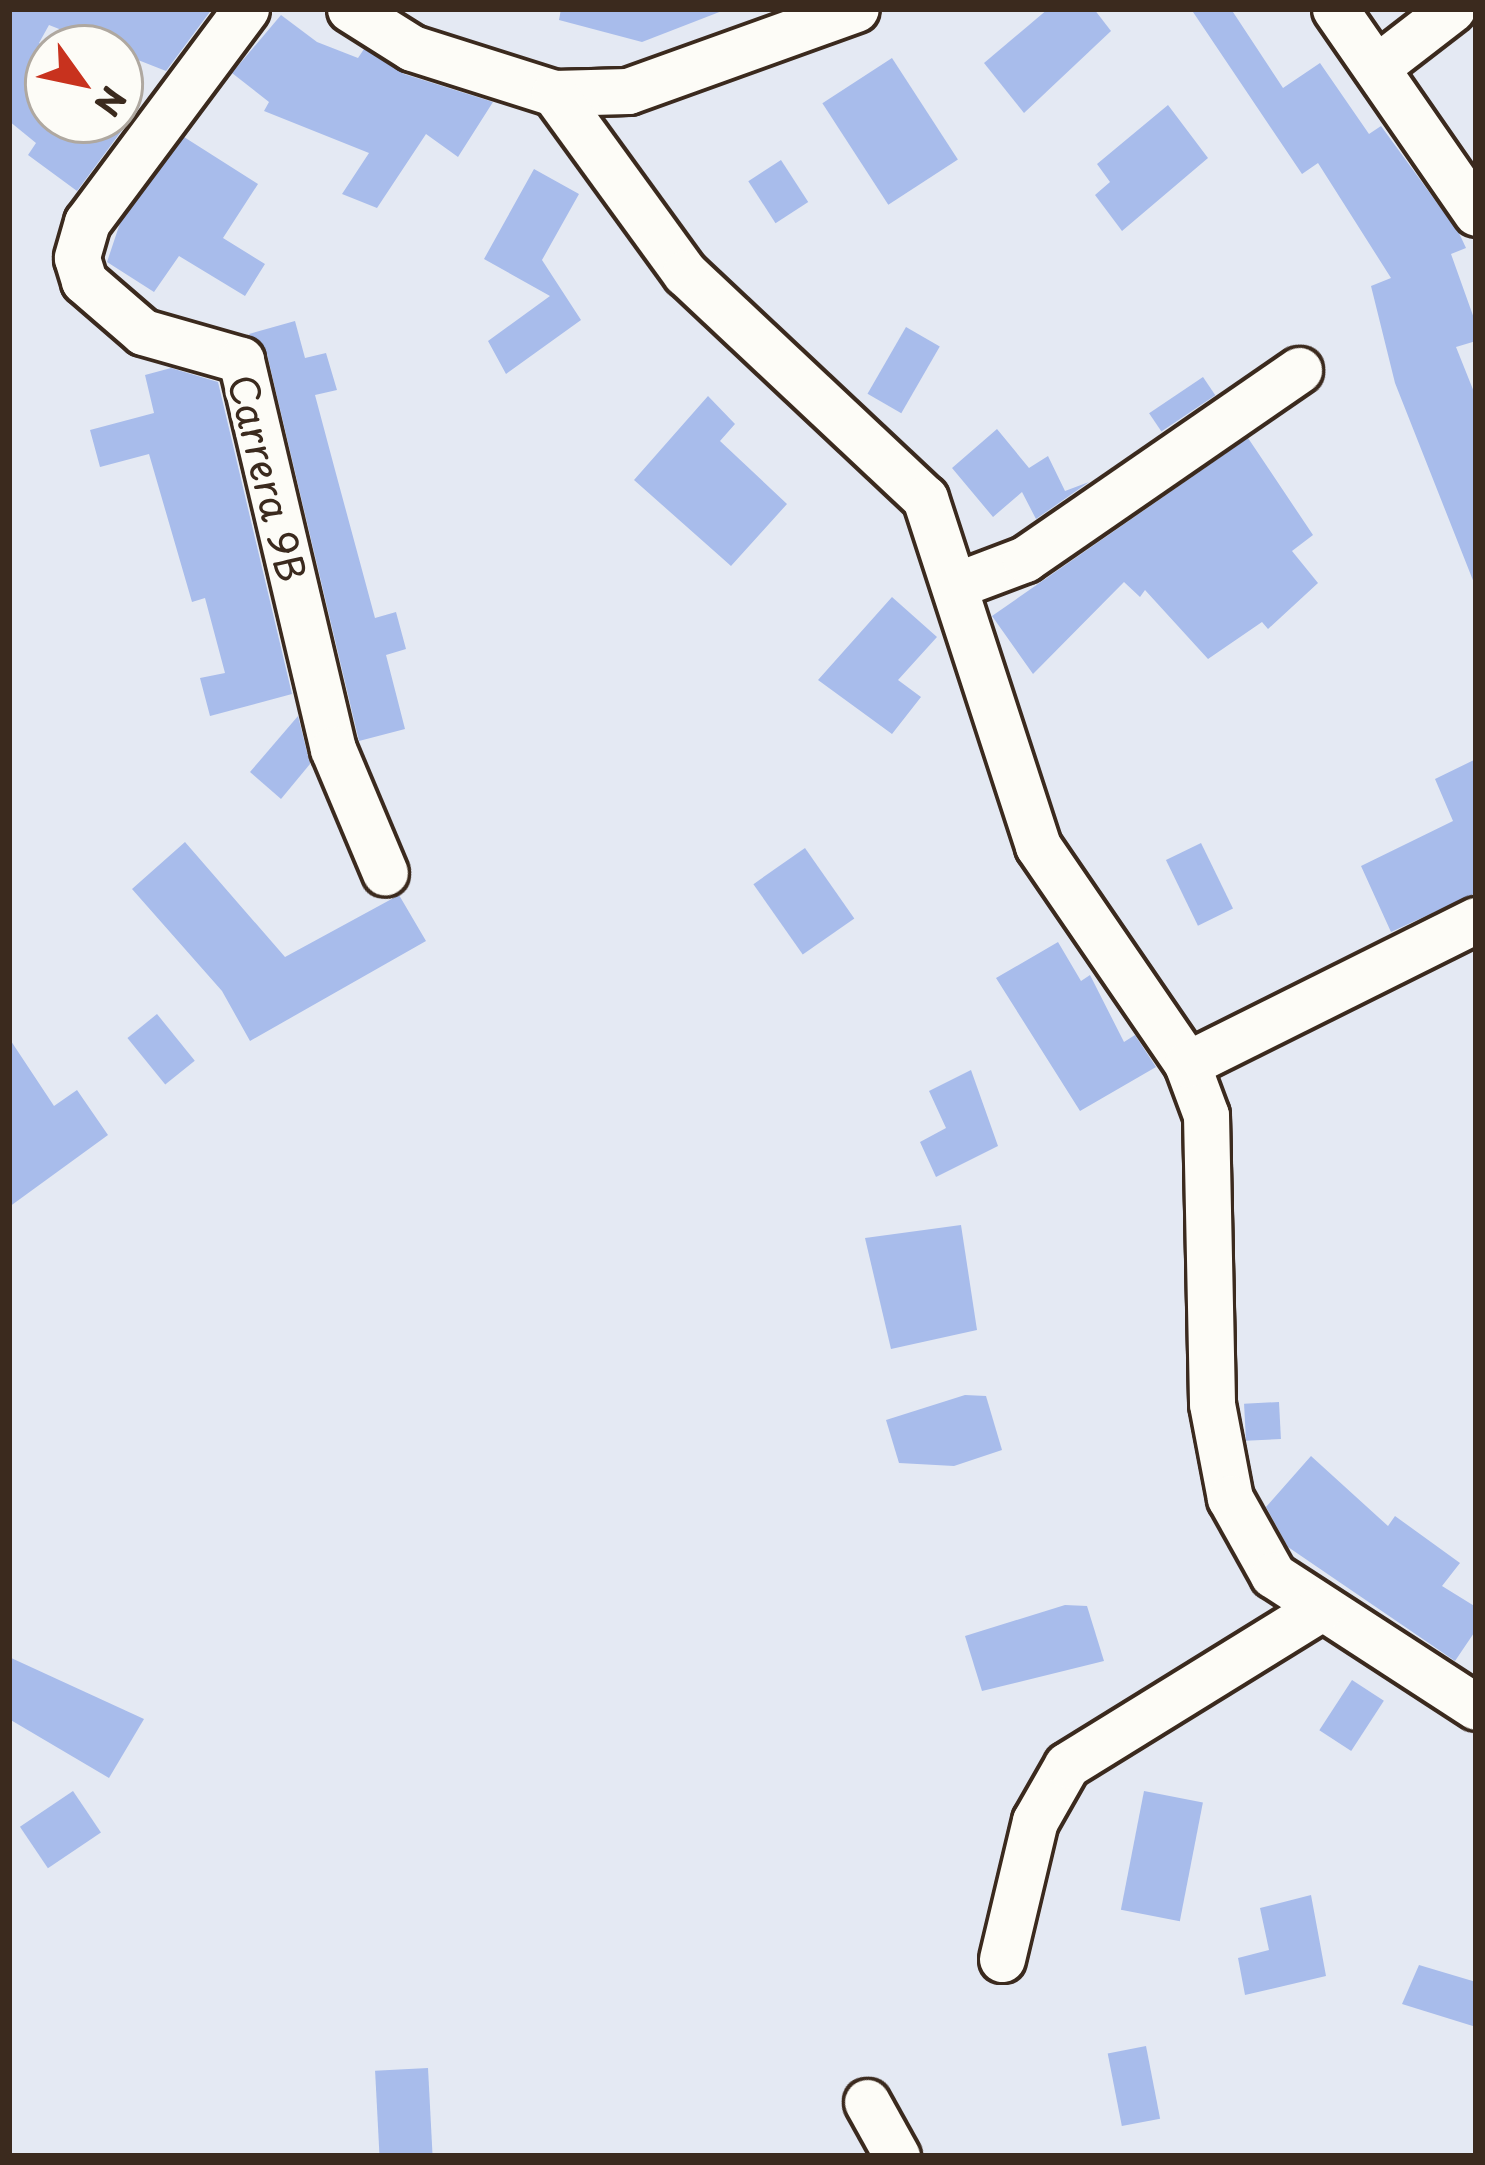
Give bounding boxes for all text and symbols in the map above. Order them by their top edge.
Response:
north arrow [24,24,144,144]
text: N [84,77,140,127]
street label: Carrera 9B [220,370,316,586]

